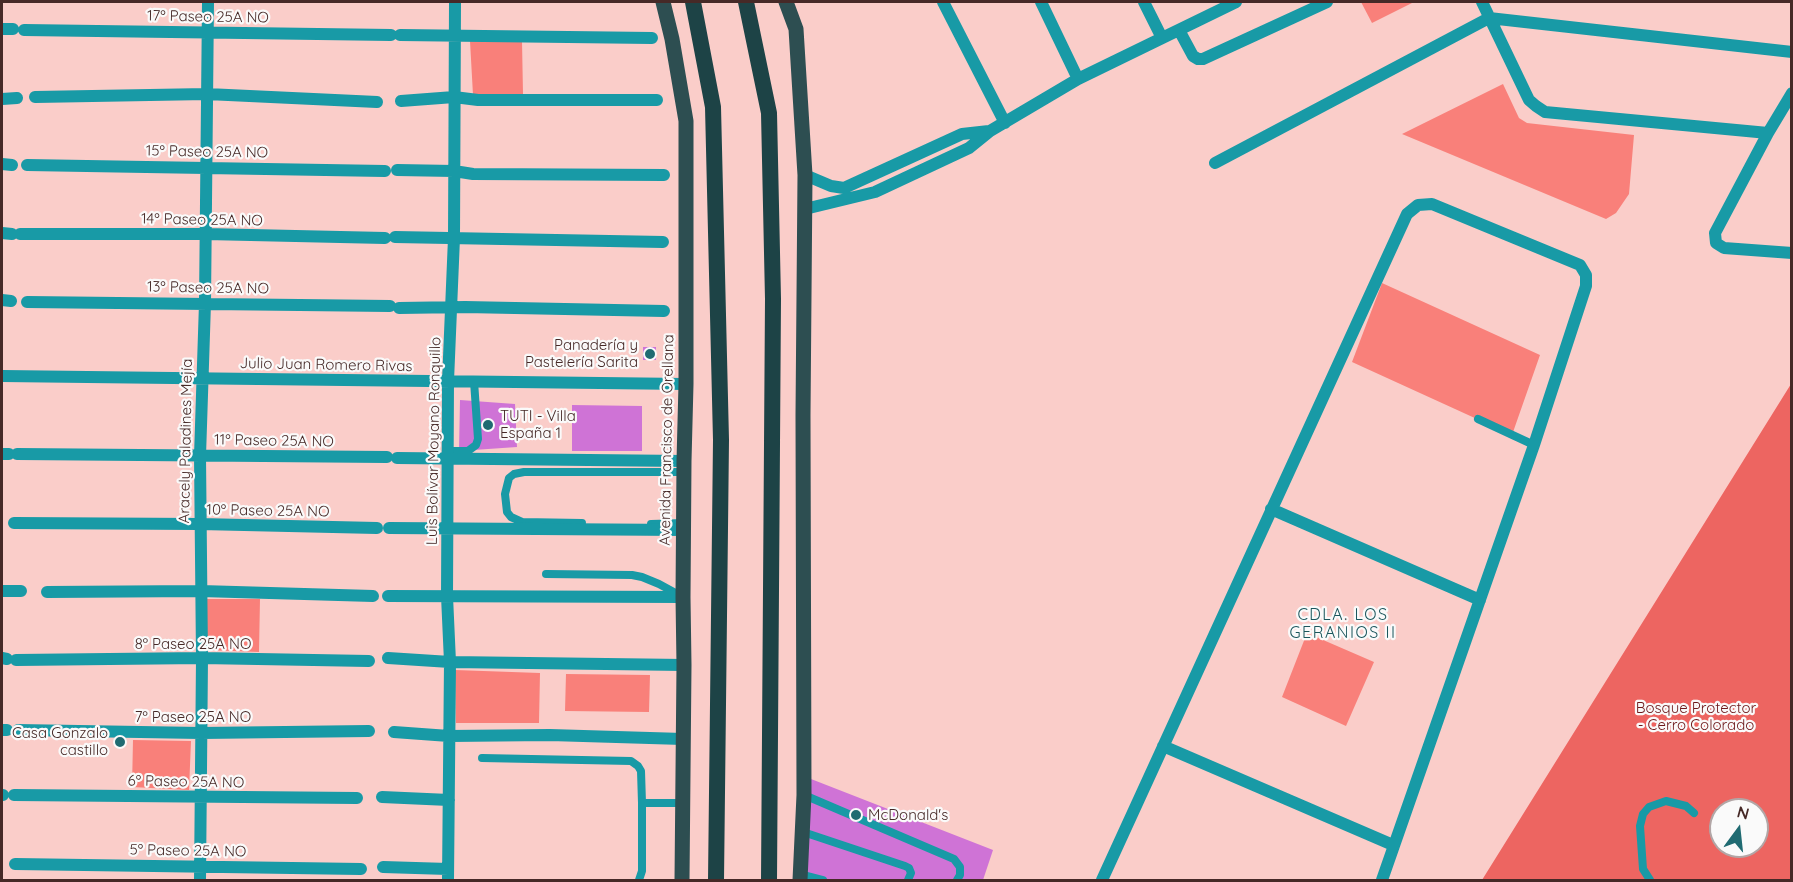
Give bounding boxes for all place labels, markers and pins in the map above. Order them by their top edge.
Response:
place label: Panadería y Pastelería Sarita [525,336,638,371]
marker: Panadería y Pastelería Sarita [643,347,657,361]
place label: TUTI - Villa España 1 [500,407,576,442]
marker: TUTI - Villa España 1 [481,418,495,432]
place label: Casa Gonzalo castillo [12,724,108,759]
marker: Casa Gonzalo castillo [113,735,127,749]
place label: McDonald's [868,806,948,824]
marker: McDonald's [849,808,863,822]

